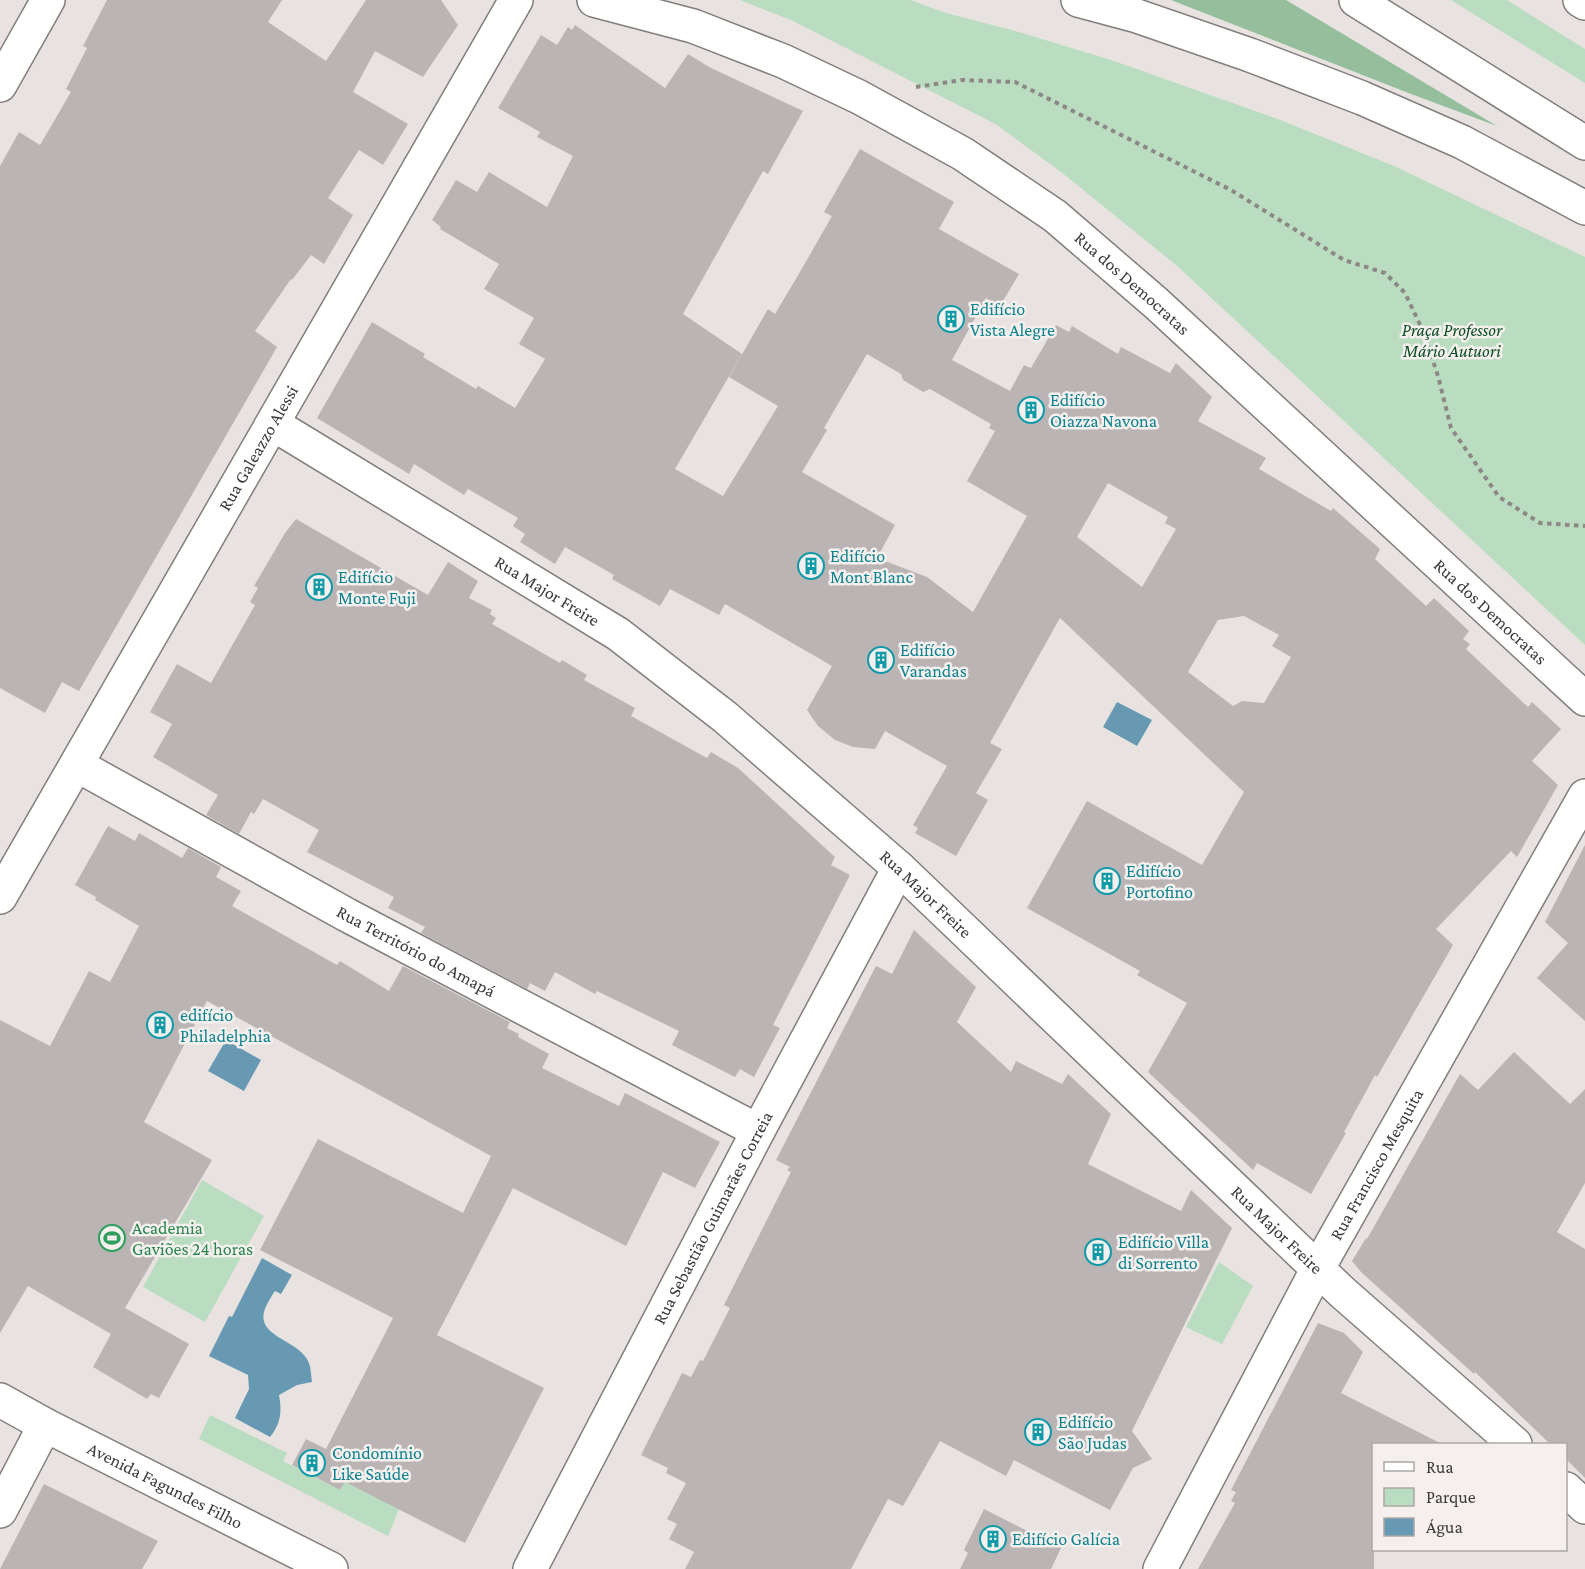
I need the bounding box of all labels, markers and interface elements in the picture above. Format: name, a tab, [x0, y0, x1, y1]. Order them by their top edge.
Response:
street label: Rua dos Democratas	[1071, 228, 1194, 339]
place label: Edifício Vista Alegre	[970, 299, 1055, 340]
building icon: Edifício Vista Alegre	[936, 304, 966, 334]
park label: Praça Professor Mário Autuori	[1402, 320, 1503, 361]
street label: Rua Galeazzo Alessi	[214, 382, 302, 514]
place label: Edifício Oiazza Navona	[1050, 390, 1157, 431]
building icon: Edifício Oiazza Navona	[1016, 395, 1046, 425]
place label: Edifício Mont Blanc	[830, 546, 913, 587]
street label: Rua Major Freire	[491, 551, 603, 630]
building icon: Edifício Mont Blanc	[796, 551, 826, 581]
street label: Rua dos Democratas	[1430, 555, 1551, 669]
place label: Edifício Monte Fuji	[338, 567, 416, 609]
building icon: Edifício Monte Fuji	[304, 572, 334, 602]
place label: Edifício Varandas	[900, 640, 967, 681]
building icon: Edifício Varandas	[866, 645, 896, 675]
street label: Rua Major Freire	[876, 846, 976, 942]
place label: Edifício Portofino	[1126, 861, 1193, 902]
building icon: Edifício Portofino	[1092, 866, 1122, 896]
street label: Rua Território do Amapá	[333, 901, 499, 1001]
place label: edifício Philadelphia	[180, 1005, 271, 1046]
building icon: edifício Philadelphia	[145, 1010, 175, 1040]
street label: Rua Francisco Mesquita	[1326, 1085, 1427, 1244]
street label: Rua Sebastião Guimarães Correia	[649, 1108, 777, 1328]
street label: Rua Major Freire	[1227, 1182, 1327, 1278]
place label: Academia Gaviões 24 horas	[132, 1218, 253, 1259]
sports icon: Academia Gaviões 24 horas	[97, 1223, 127, 1253]
place label: Edifício Villa di Sorrento	[1118, 1232, 1209, 1273]
building icon: Edifício Villa di Sorrento	[1083, 1237, 1113, 1267]
place label: Edifício São Judas	[1058, 1412, 1127, 1453]
building icon: Edifício São Judas	[1023, 1417, 1053, 1447]
street label: Avenida Fagundes Filho	[84, 1438, 246, 1533]
place label: Condomínio Like Saúde	[332, 1443, 422, 1484]
legend	[1372, 1443, 1567, 1551]
building icon: Condomínio Like Saúde	[297, 1448, 327, 1478]
text: Rua	[1426, 1457, 1454, 1477]
text: Parque	[1426, 1487, 1476, 1507]
text: Água	[1426, 1517, 1463, 1537]
building icon: Edifício Galícia	[978, 1524, 1008, 1554]
place label: Edifício Galícia	[1012, 1529, 1120, 1549]

